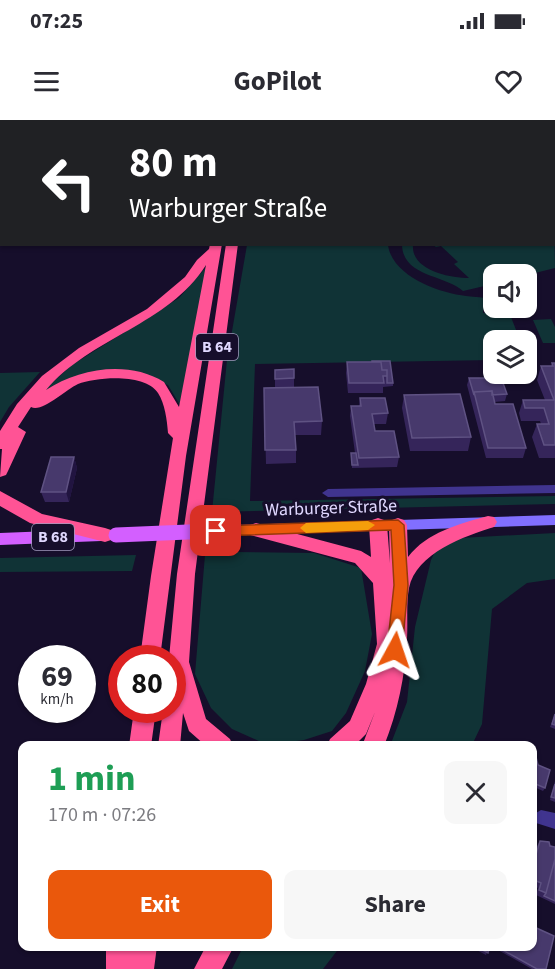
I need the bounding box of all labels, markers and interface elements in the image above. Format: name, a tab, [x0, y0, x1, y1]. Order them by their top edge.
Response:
text: 07:25	[30, 5, 83, 37]
text: GoPilot	[233, 62, 322, 101]
icon: menu	[30, 65, 63, 98]
icon: heart	[492, 65, 525, 98]
text: 80 m	[129, 133, 218, 193]
icon: left	[30, 144, 108, 222]
text: Warburger Straße	[129, 189, 327, 228]
map controls	[483, 264, 537, 384]
button: sound	[483, 264, 537, 318]
button: layers	[483, 330, 537, 384]
road number: B 64	[196, 334, 238, 360]
street label: Warburger Straße	[265, 493, 397, 523]
pin	[190, 505, 241, 556]
icon: arrive	[199, 514, 232, 547]
road number: B 68	[32, 524, 74, 550]
position arrow	[363, 618, 427, 682]
speed limit sign: 80	[108, 645, 186, 723]
text: 69	[41, 655, 73, 698]
text: km/h	[40, 689, 74, 710]
text: 1 min	[48, 753, 136, 804]
button: close	[444, 761, 507, 824]
text: 170 m · 07:26	[48, 801, 156, 829]
button: Exit	[48, 870, 272, 939]
button: Share	[284, 870, 507, 939]

